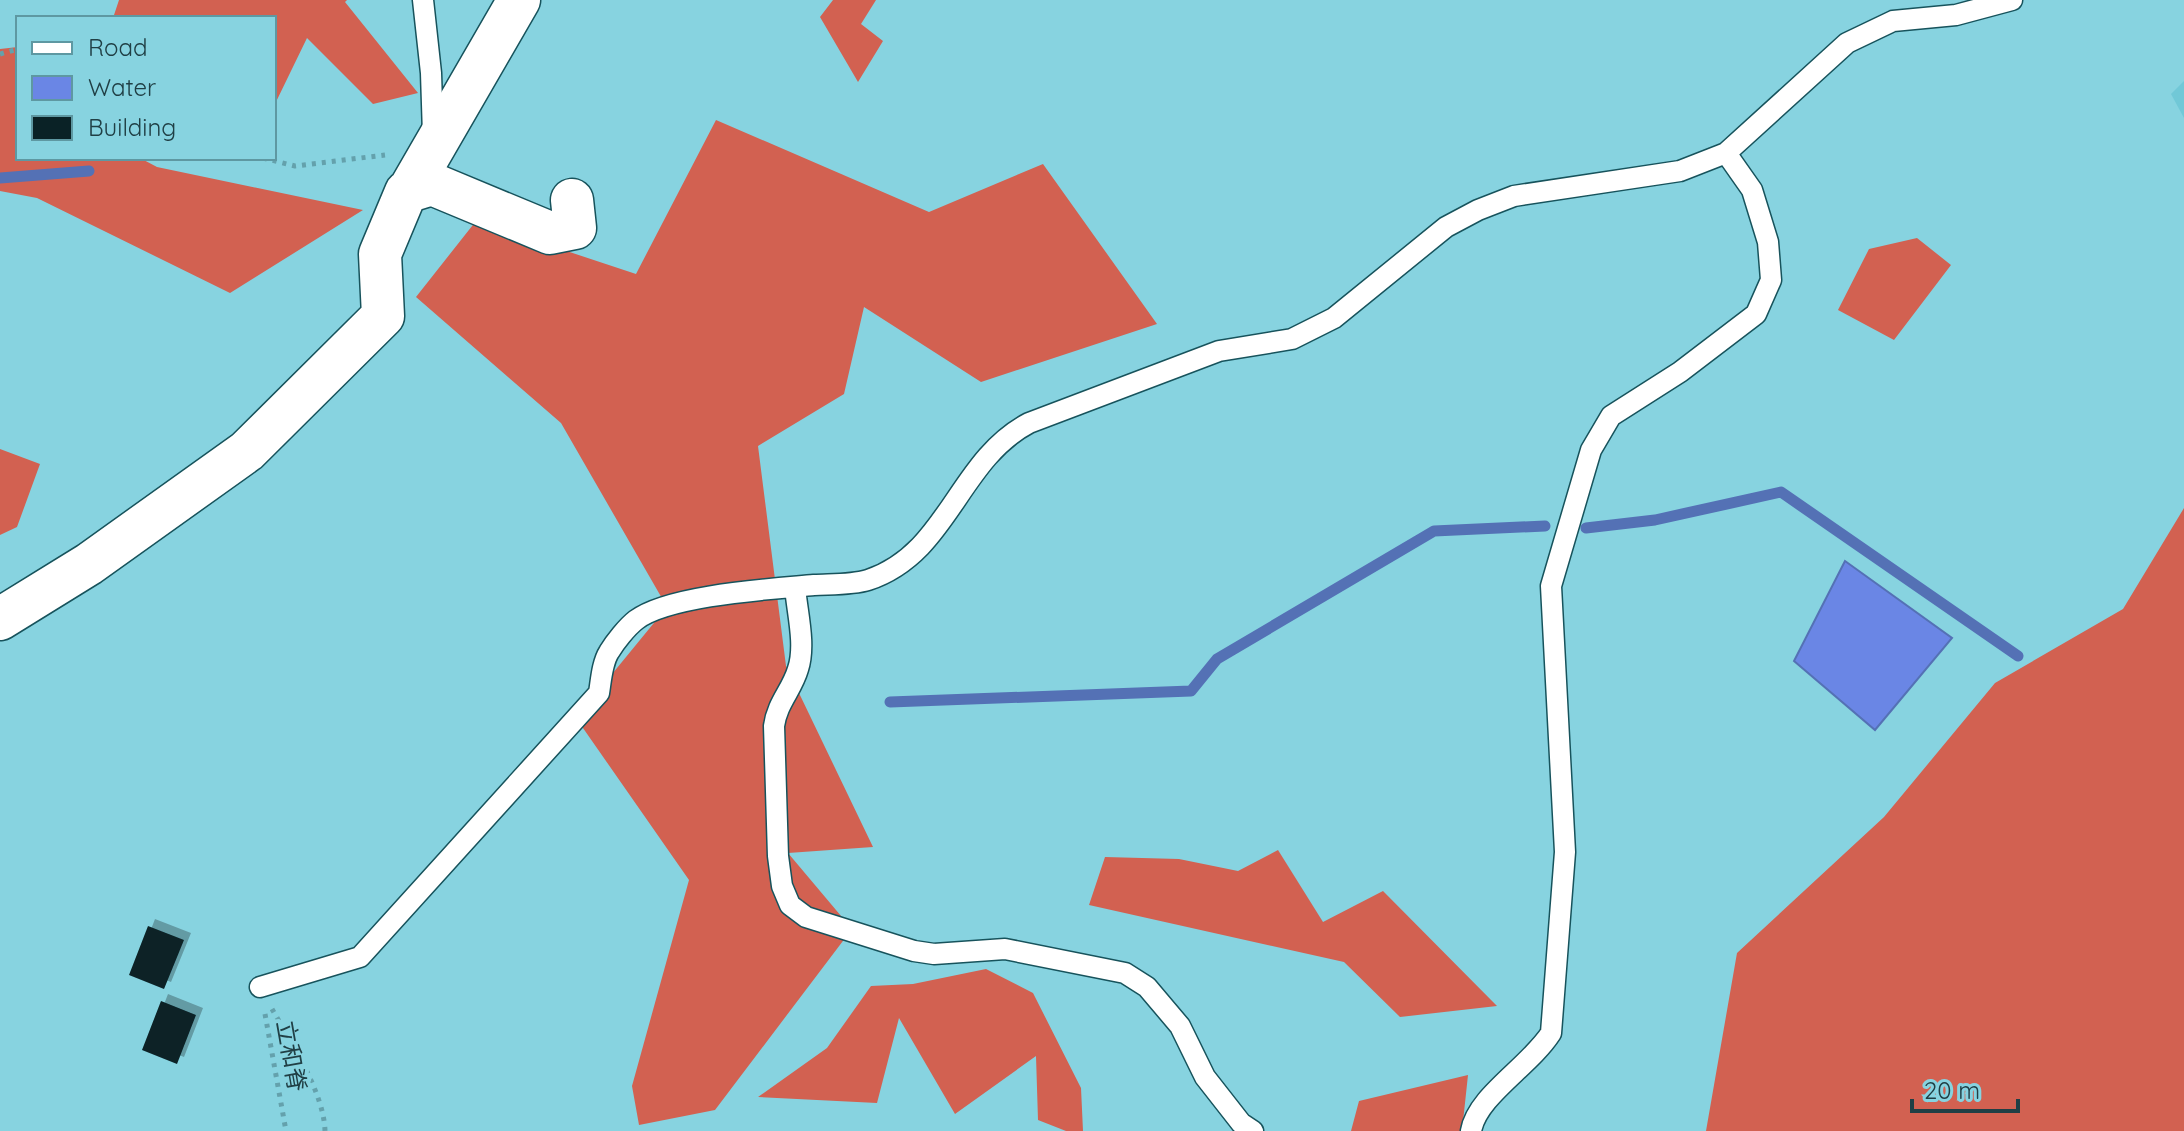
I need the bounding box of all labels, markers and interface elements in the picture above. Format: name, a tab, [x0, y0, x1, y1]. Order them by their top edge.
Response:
legend	[16, 16, 276, 160]
text: Road	[88, 32, 148, 62]
text: Water	[88, 72, 156, 102]
text: Building	[88, 112, 176, 142]
street label: 立和脊	[271, 1018, 313, 1094]
scale bar	[1912, 1063, 2018, 1113]
text: 20 m	[1924, 1075, 1980, 1105]

